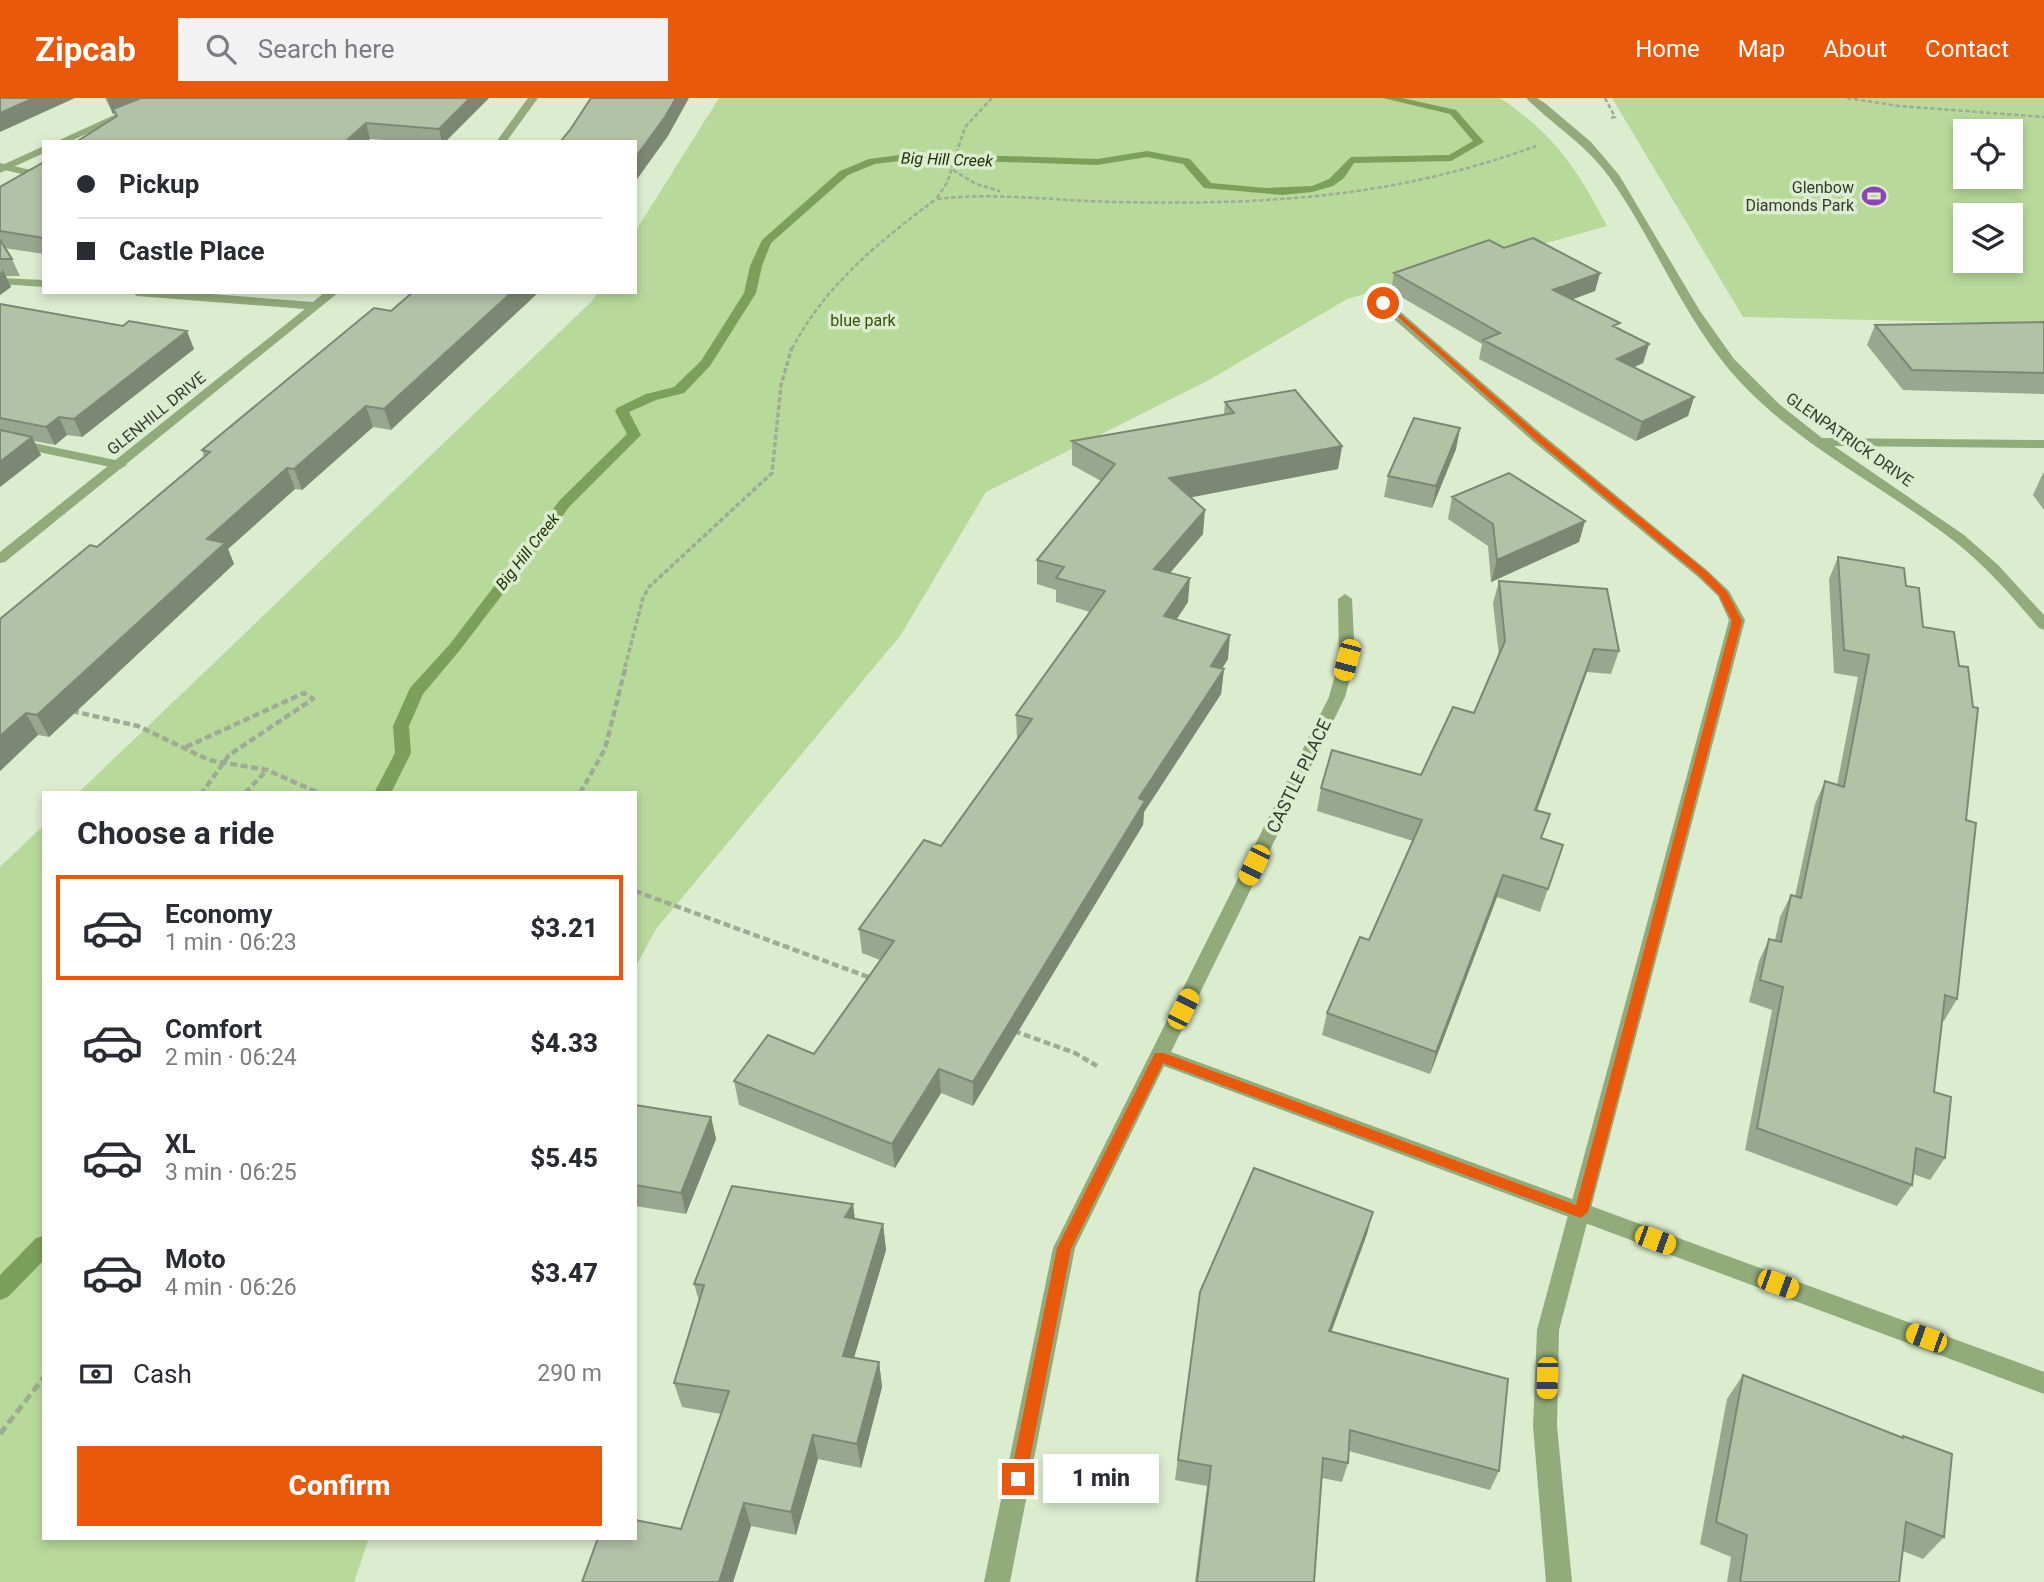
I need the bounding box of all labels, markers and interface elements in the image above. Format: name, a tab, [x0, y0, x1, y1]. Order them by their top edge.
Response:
search box	[178, 18, 668, 81]
text: Zipcab	[35, 30, 136, 69]
icon: search	[202, 30, 240, 68]
text: Search here	[258, 34, 395, 64]
text: Home	[1635, 35, 1700, 63]
text: Map	[1738, 35, 1785, 63]
text: About	[1823, 35, 1887, 63]
text: Contact	[1925, 35, 2009, 63]
map controls	[1953, 119, 2023, 273]
button: locate	[1953, 119, 2023, 189]
water label: Big Hill Creek	[901, 148, 994, 171]
text: Pickup	[119, 169, 199, 199]
place label: Glenbow Diamonds Park	[1745, 178, 1855, 215]
sports icon: Glenbow Diamonds Park	[1860, 182, 1888, 210]
button: layers	[1953, 203, 2023, 273]
text: Castle Place	[119, 236, 265, 266]
route start	[1367, 287, 1399, 319]
park label: blue park	[830, 311, 897, 330]
street label: GLENHILL DRIVE	[103, 368, 209, 459]
street label: GLENPATRICK DRIVE	[1783, 388, 1917, 490]
water label: Big Hill Creek	[492, 508, 564, 593]
car	[1332, 637, 1363, 683]
street label: CASTLE PLACE	[1262, 715, 1335, 836]
text: Choose a ride	[77, 814, 274, 852]
car	[1236, 842, 1273, 888]
icon: car	[81, 896, 144, 959]
text: Economy	[165, 899, 272, 929]
text: $3.21	[530, 913, 598, 943]
text: 1 min · 06:23	[165, 929, 297, 956]
car	[1165, 986, 1202, 1032]
icon: car	[81, 1011, 144, 1074]
text: Comfort	[165, 1014, 262, 1044]
text: $4.33	[530, 1028, 598, 1058]
text: 2 min · 06:24	[165, 1044, 297, 1071]
icon: car	[81, 1126, 144, 1189]
text: XL	[165, 1129, 196, 1159]
text: $5.45	[530, 1143, 598, 1173]
text: 3 min · 06:25	[165, 1159, 297, 1186]
car	[1632, 1223, 1679, 1257]
icon: car	[81, 1241, 144, 1304]
text: Moto	[165, 1244, 226, 1274]
text: $3.47	[530, 1258, 598, 1288]
car	[1755, 1267, 1802, 1301]
text: 4 min · 06:26	[165, 1274, 297, 1301]
car	[1903, 1321, 1950, 1355]
icon: cash	[77, 1355, 115, 1393]
car	[1536, 1357, 1559, 1399]
text: Cash	[133, 1359, 192, 1389]
text: 290 m	[537, 1360, 602, 1387]
button: Confirm	[77, 1446, 602, 1526]
callout: 1 min	[1042, 1454, 1158, 1504]
route end	[1002, 1463, 1034, 1495]
text: 1 min	[1072, 1465, 1130, 1492]

